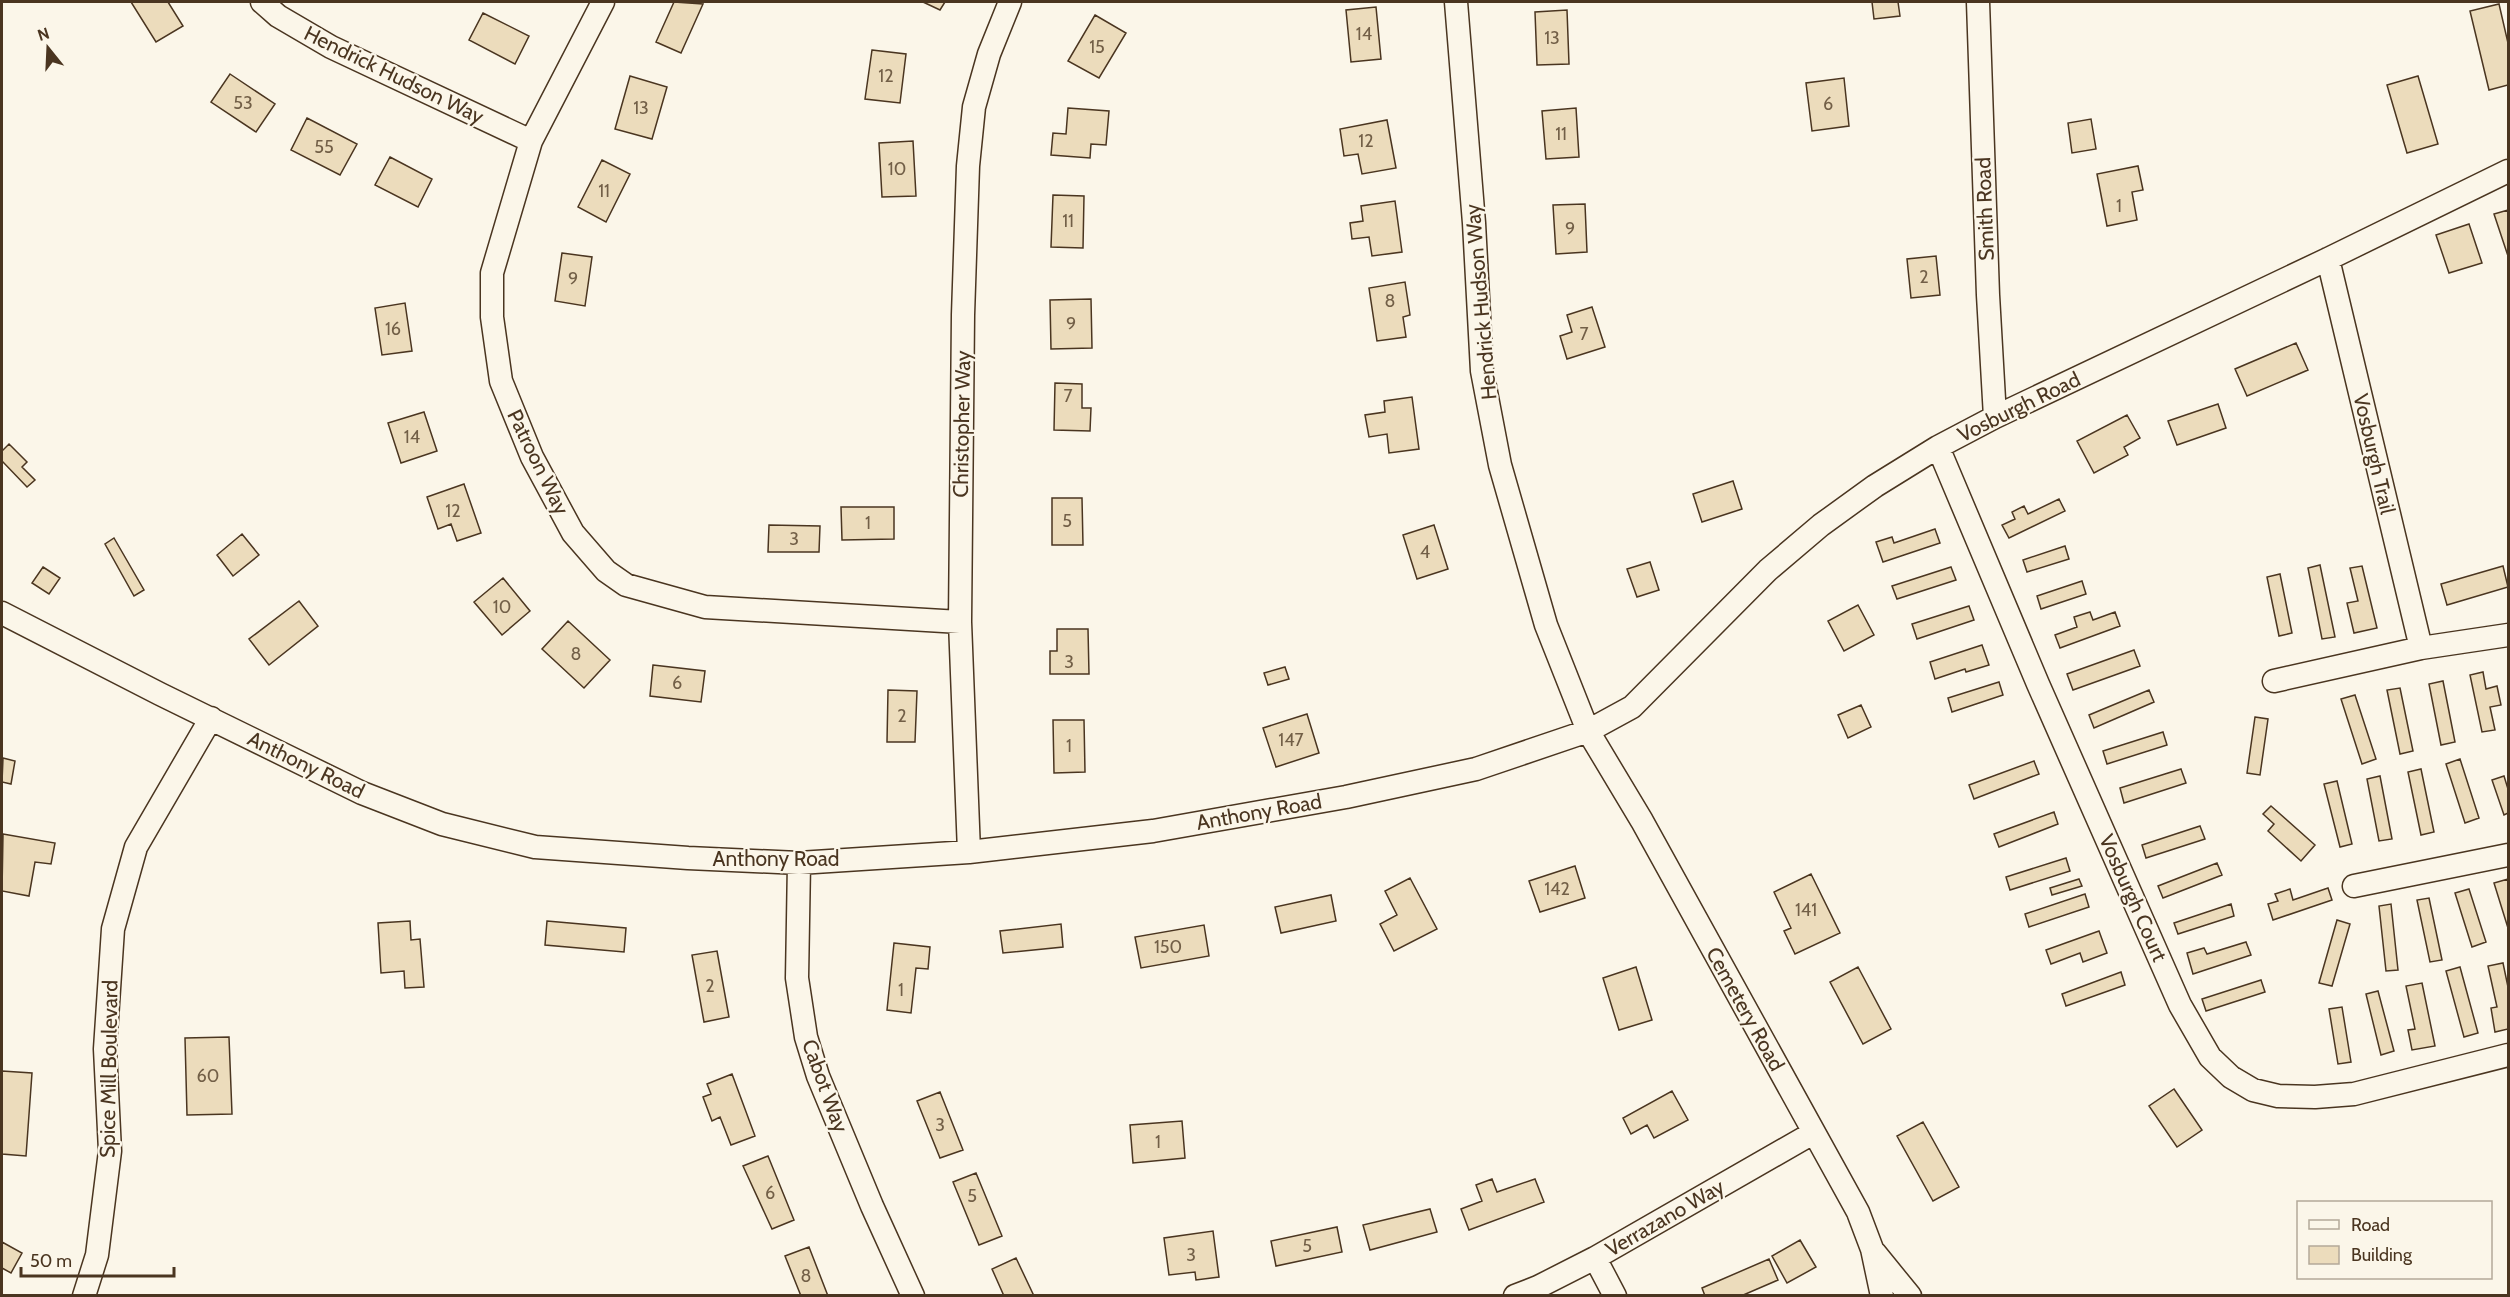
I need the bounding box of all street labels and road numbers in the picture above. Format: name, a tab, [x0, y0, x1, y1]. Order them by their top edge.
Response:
street label: Hendrick Hudson Way	[300, 20, 488, 129]
street label: Smith Road	[1970, 157, 1999, 261]
street label: Hendrick Hudson Way	[1459, 203, 1502, 401]
street label: Christopher Way	[948, 350, 975, 498]
street label: Vosburgh Road	[1953, 366, 2084, 447]
street label: Vosburgh Trail	[2348, 391, 2400, 517]
street label: Patroon Way	[502, 405, 575, 519]
street label: Anthony Road	[244, 726, 369, 804]
street label: Anthony Road	[1194, 788, 1324, 835]
street label: Vosburgh Court	[2094, 830, 2173, 965]
street label: Anthony Road	[713, 846, 839, 871]
street label: Cemetery Road	[1701, 942, 1790, 1075]
street label: Spice Mill Boulevard	[94, 980, 123, 1158]
street label: Cabot Way	[797, 1036, 854, 1136]
street label: Verrazano Way	[1601, 1173, 1729, 1262]

